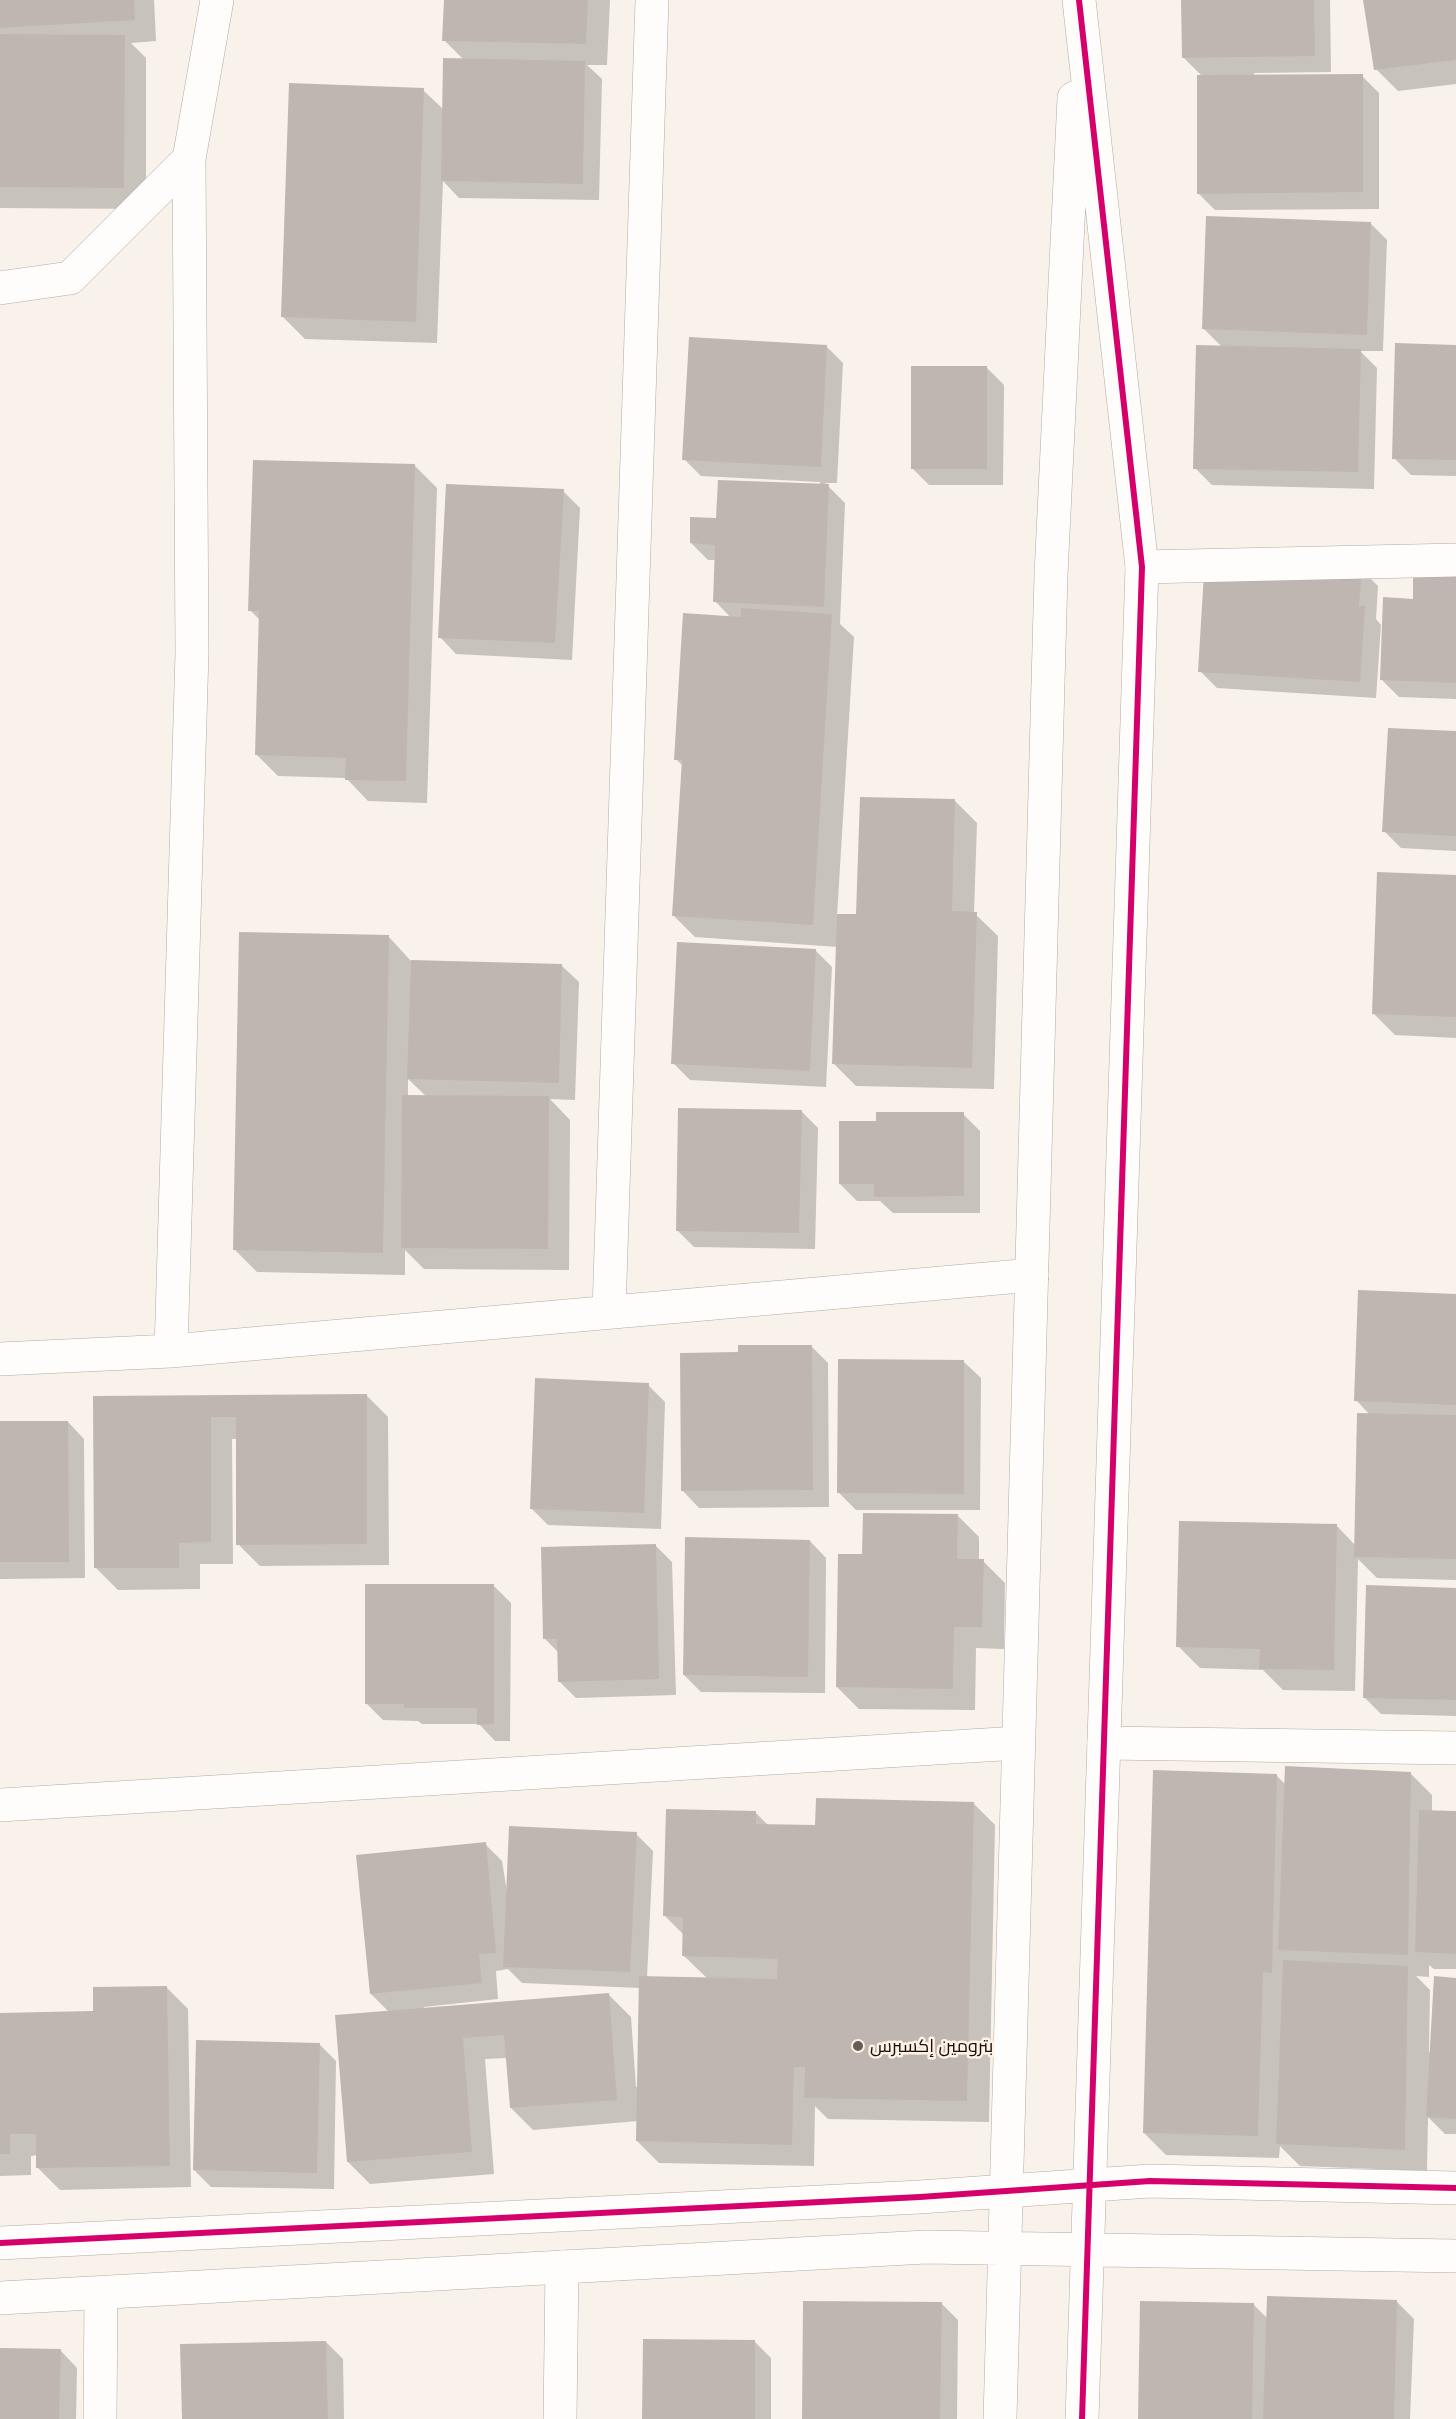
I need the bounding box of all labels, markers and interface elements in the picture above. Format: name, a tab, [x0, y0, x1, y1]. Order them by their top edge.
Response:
place label: بترومين إكسبرس	[870, 2035, 993, 2057]
marker: بترومين إكسبرس	[851, 2039, 865, 2053]

